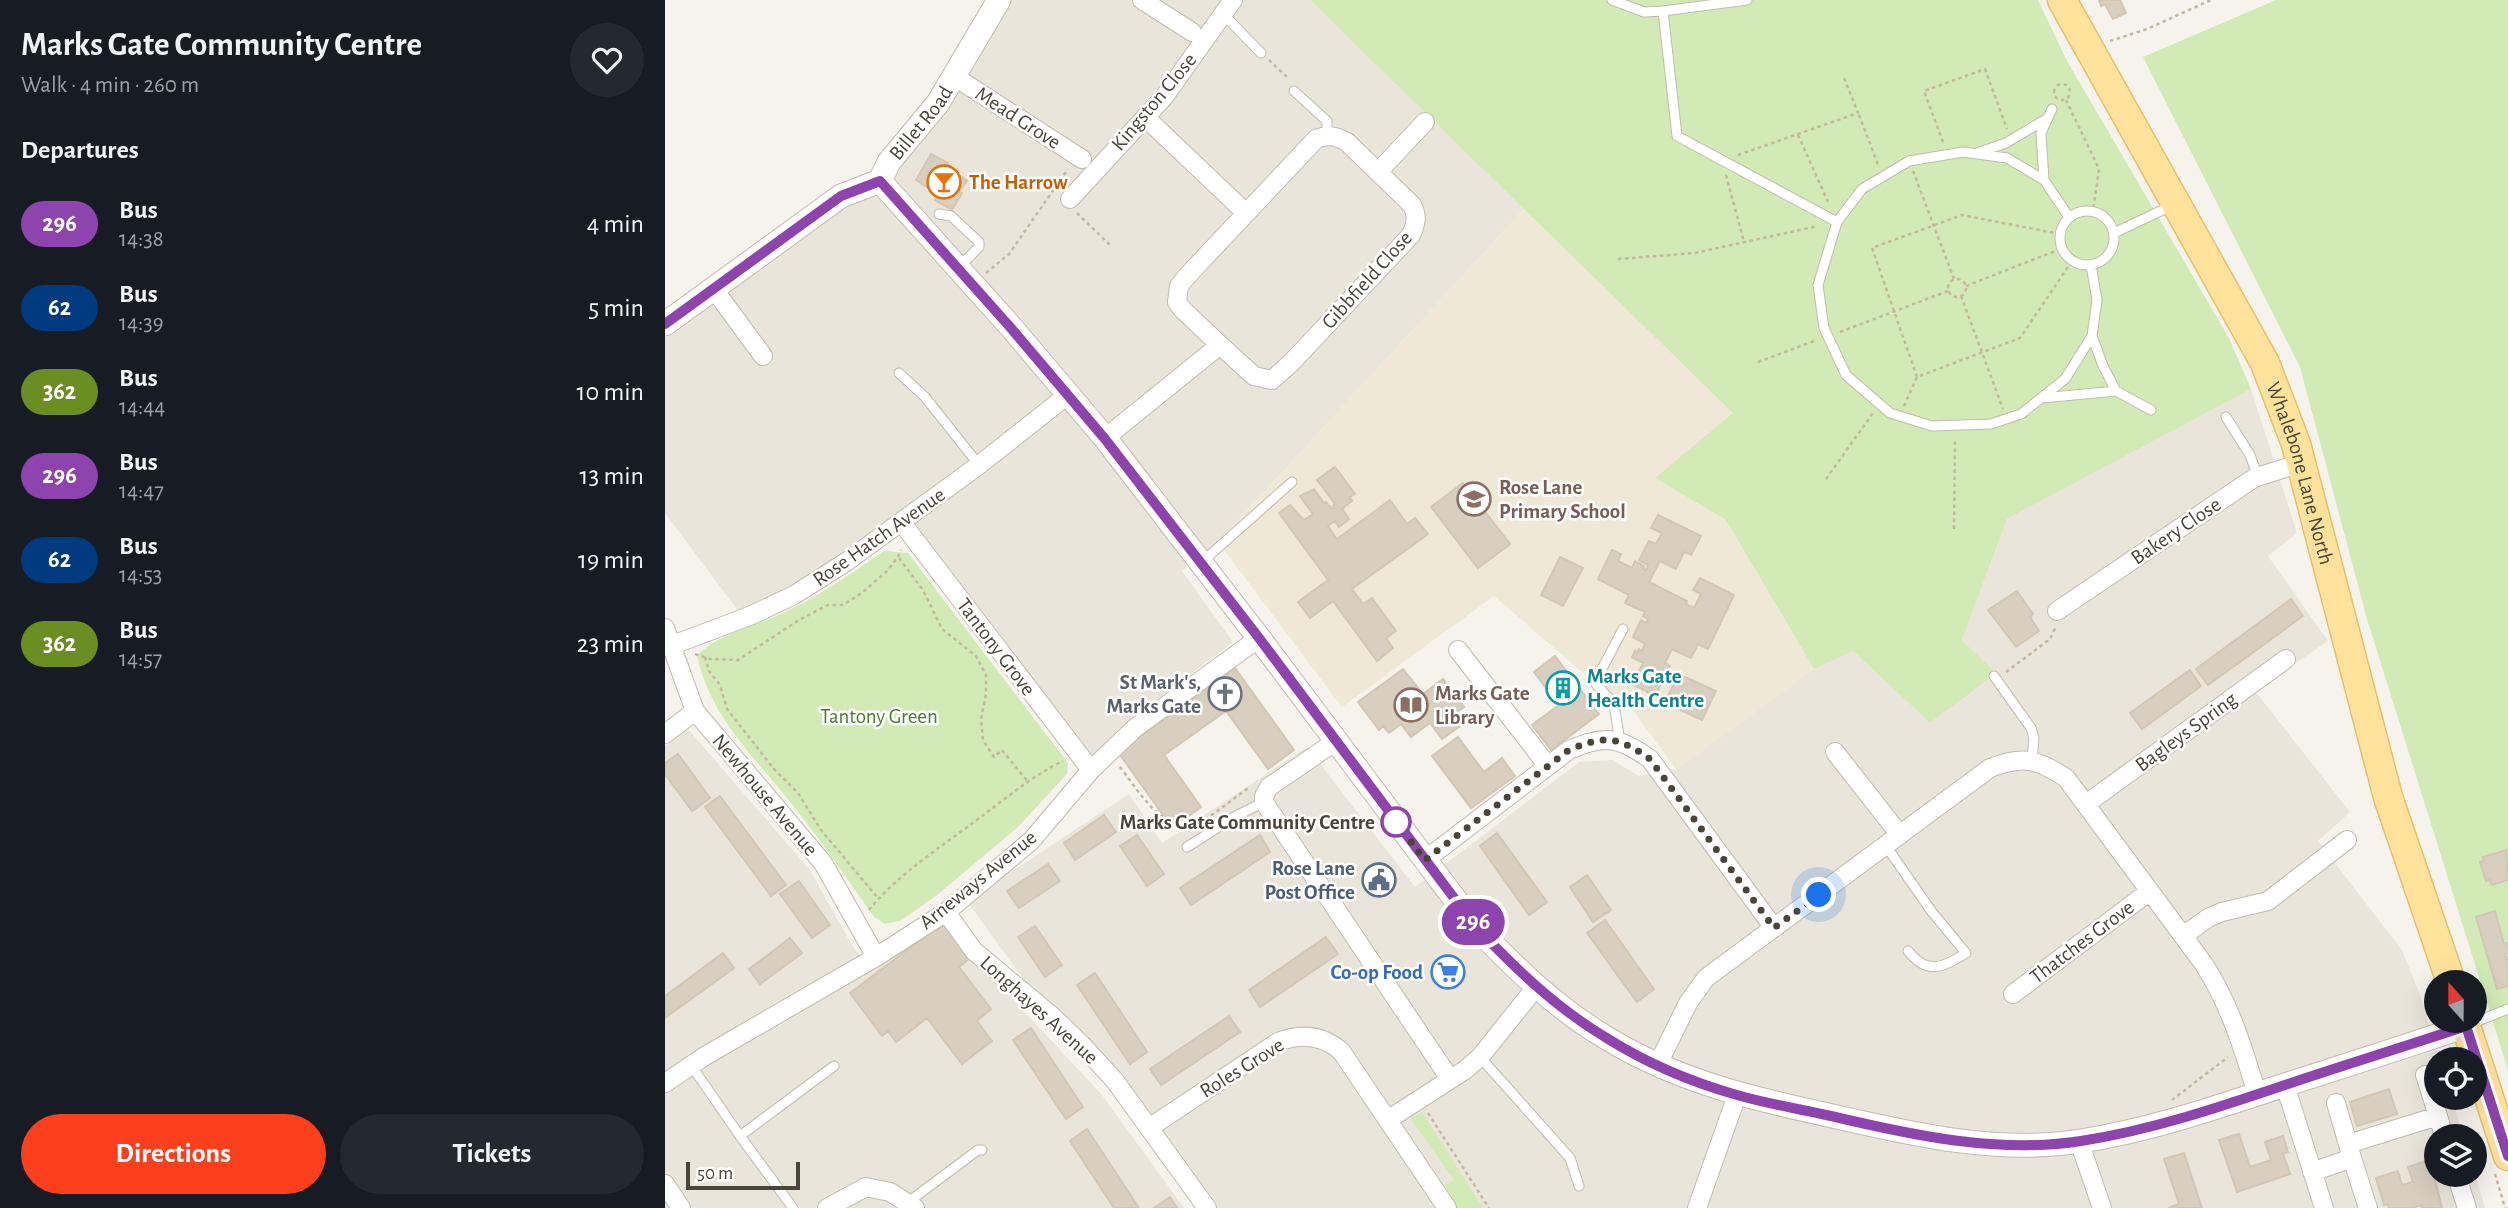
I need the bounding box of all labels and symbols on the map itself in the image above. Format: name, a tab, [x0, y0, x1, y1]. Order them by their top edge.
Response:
street label: Kingston Close	[1107, 49, 1201, 155]
street label: Billet Road	[885, 82, 956, 164]
street label: Mead Grove	[972, 83, 1064, 153]
bar icon: The Harrow	[925, 163, 963, 201]
place label: The Harrow	[969, 172, 1068, 193]
street label: Gibbfield Close	[1318, 227, 1416, 333]
street label: Whalebone Lane North	[2263, 379, 2337, 567]
place label: Rose Lane Primary School	[1499, 477, 1626, 522]
school or university icon: Rose Lane Primary School	[1455, 480, 1493, 518]
street label: Rose Hatch Avenue	[809, 484, 949, 590]
street label: Bakery Close	[2127, 493, 2225, 569]
street label: Tantony Grove	[953, 594, 1039, 700]
place label: Marks Gate Health Centre	[1587, 666, 1704, 711]
building icon: Marks Gate Health Centre	[1544, 669, 1582, 707]
place label: St Mark's, Marks Gate	[1106, 672, 1201, 717]
church icon: St Mark's, Marks Gate	[1206, 675, 1244, 713]
place label: Marks Gate Library	[1435, 683, 1530, 728]
library icon: Marks Gate Library	[1392, 686, 1430, 724]
street label: Bagleys Spring	[2131, 688, 2241, 776]
park label: Tantony Green	[820, 706, 938, 727]
street label: Newhouse Avenue	[708, 730, 822, 860]
marker: Marks Gate Community Centre	[1381, 807, 1411, 837]
place label: Marks Gate Community Centre	[1120, 812, 1375, 833]
street label: Arneways Avenue	[915, 827, 1041, 933]
place label: Rose Lane Post Office	[1264, 858, 1355, 903]
public building icon: Rose Lane Post Office	[1360, 861, 1398, 899]
your location	[1801, 877, 1836, 912]
street label: Thatches Grove	[2026, 896, 2138, 988]
line badge: 296	[1433, 899, 1513, 945]
street label: Longhayes Avenue	[976, 952, 1102, 1068]
supermarket icon: Co-op Food	[1429, 953, 1467, 991]
place label: Co-op Food	[1330, 962, 1423, 983]
north arrow	[2424, 970, 2487, 1032]
street label: Roles Grove	[1196, 1034, 1288, 1102]
scale bar	[686, 1159, 800, 1191]

